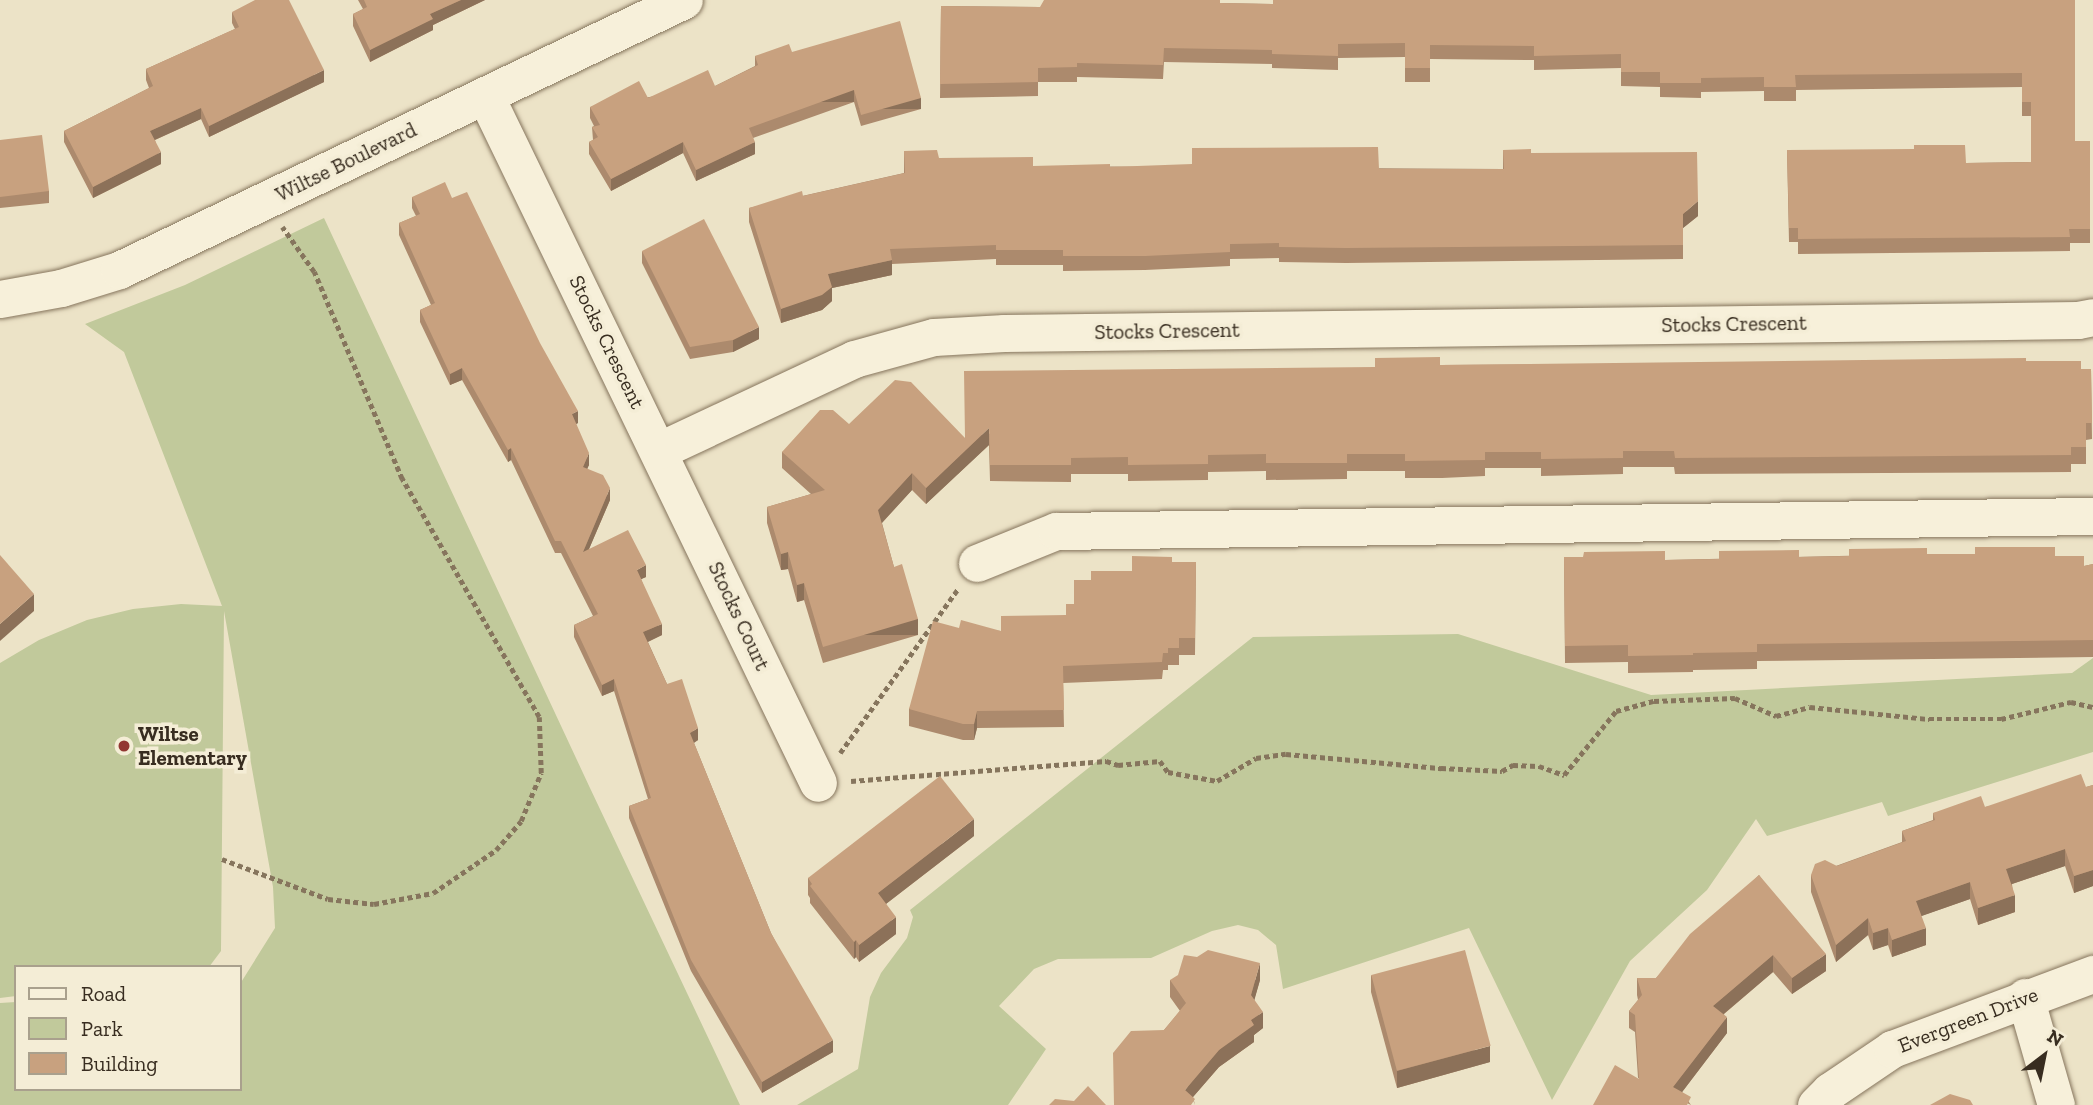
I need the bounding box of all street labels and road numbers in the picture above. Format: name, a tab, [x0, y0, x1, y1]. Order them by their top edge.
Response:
street label: Wiltse Boulevard	[271, 117, 421, 207]
street label: Stocks Crescent	[564, 271, 650, 413]
street label: Stocks Crescent	[1661, 310, 1807, 338]
street label: Stocks Crescent	[1094, 317, 1240, 345]
street label: Stocks Court	[703, 558, 775, 674]
street label: Evergreen Drive	[1895, 982, 2041, 1058]

